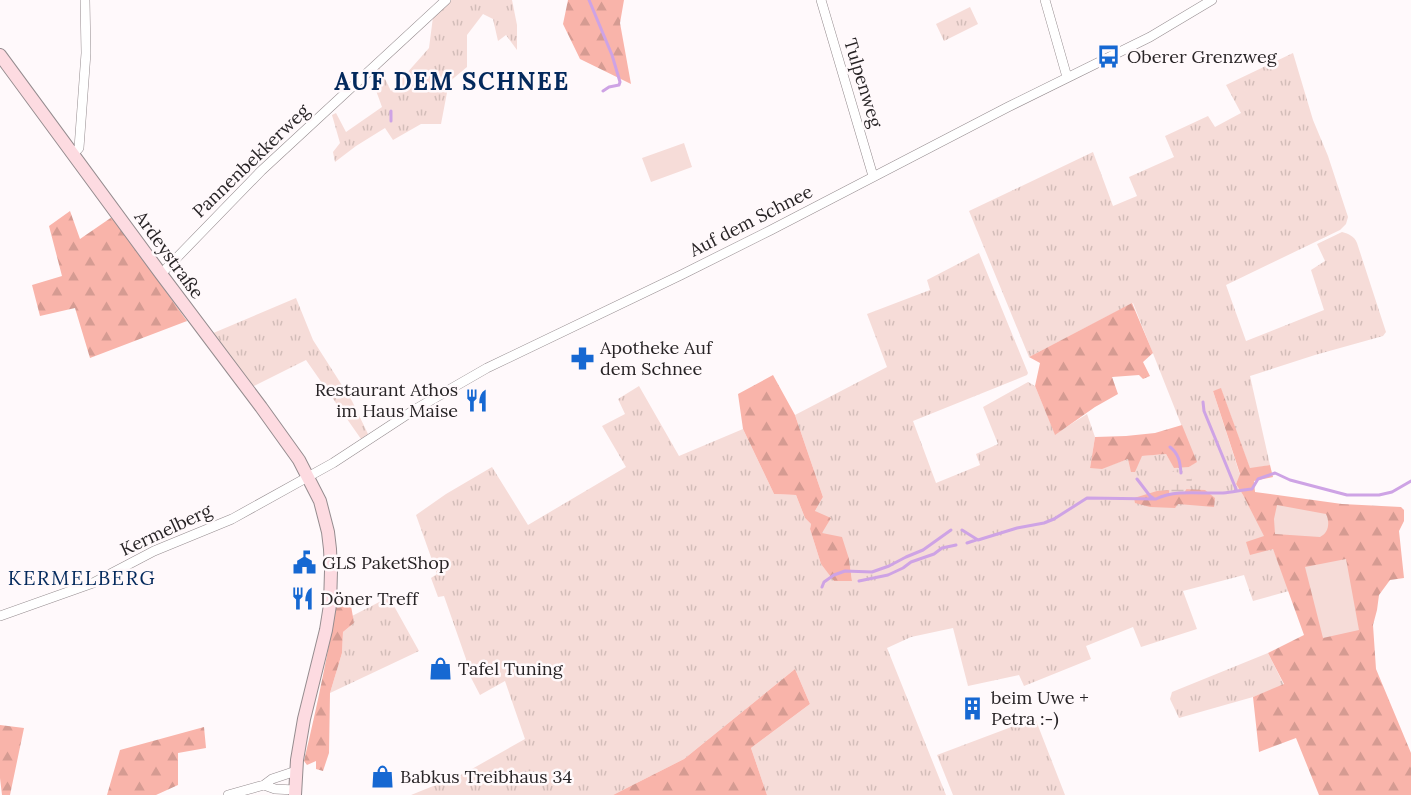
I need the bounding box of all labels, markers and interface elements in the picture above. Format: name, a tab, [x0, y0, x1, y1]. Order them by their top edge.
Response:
street label: Tulpenweg	[839, 36, 888, 131]
bus stop icon: Oberer Grenzweg	[1096, 44, 1122, 70]
place label: Oberer Grenzweg	[1127, 45, 1278, 68]
district label: AUF DEM SCHNEE	[334, 66, 570, 97]
street label: Pannenbekkerweg	[187, 98, 315, 222]
street label: Auf dem Schnee	[684, 180, 816, 262]
street label: Ardeystraße	[129, 205, 209, 303]
place label: Apotheke Auf dem Schnee	[599, 336, 714, 380]
pharmacy icon: Apotheke Auf dem Schnee	[569, 345, 595, 371]
place label: Restaurant Athos im Haus Maise	[315, 378, 458, 422]
restaurant icon: Restaurant Athos im Haus Maise	[463, 387, 489, 413]
street label: Kermelberg	[116, 498, 216, 561]
public building icon: GLS PaketShop	[291, 550, 317, 576]
place label: GLS PaketShop	[322, 551, 450, 574]
district label: KERMELBERG	[8, 565, 156, 590]
restaurant icon: Döner Treff	[289, 586, 315, 612]
place label: Döner Treff	[320, 587, 420, 610]
shop icon: Tafel Tuning	[427, 656, 453, 682]
place label: Tafel Tuning	[458, 657, 564, 680]
place label: beim Uwe + Petra :-)	[991, 686, 1089, 730]
building icon: beim Uwe + Petra :-)	[960, 695, 986, 721]
shop icon: Babkus Treibhaus 34	[369, 764, 395, 790]
place label: Babkus Treibhaus 34	[400, 765, 572, 788]

